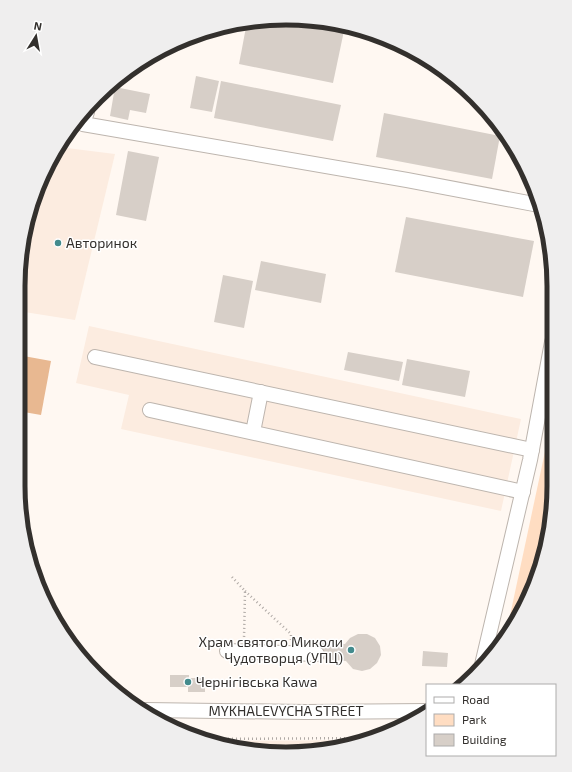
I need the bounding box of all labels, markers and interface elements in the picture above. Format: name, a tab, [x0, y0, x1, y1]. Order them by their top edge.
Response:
north arrow	[16, 16, 56, 56]
text: N	[33, 19, 43, 33]
place label: Авторинок	[66, 234, 138, 251]
marker: Авторинок	[53, 238, 63, 248]
place label: Храм святого Миколи Чудотворця (УПЦ)	[199, 633, 343, 666]
marker: Храм святого Миколи Чудотворця (УПЦ)	[346, 645, 356, 655]
place label: Чернігівська Kawa	[196, 673, 317, 690]
marker: Чернігівська Kawa	[183, 677, 193, 687]
legend	[426, 684, 556, 756]
text: Road	[462, 692, 490, 706]
street label: MYKHALEVYCHA STREET	[208, 702, 364, 719]
text: Park	[462, 712, 487, 726]
text: Building	[462, 732, 507, 746]

